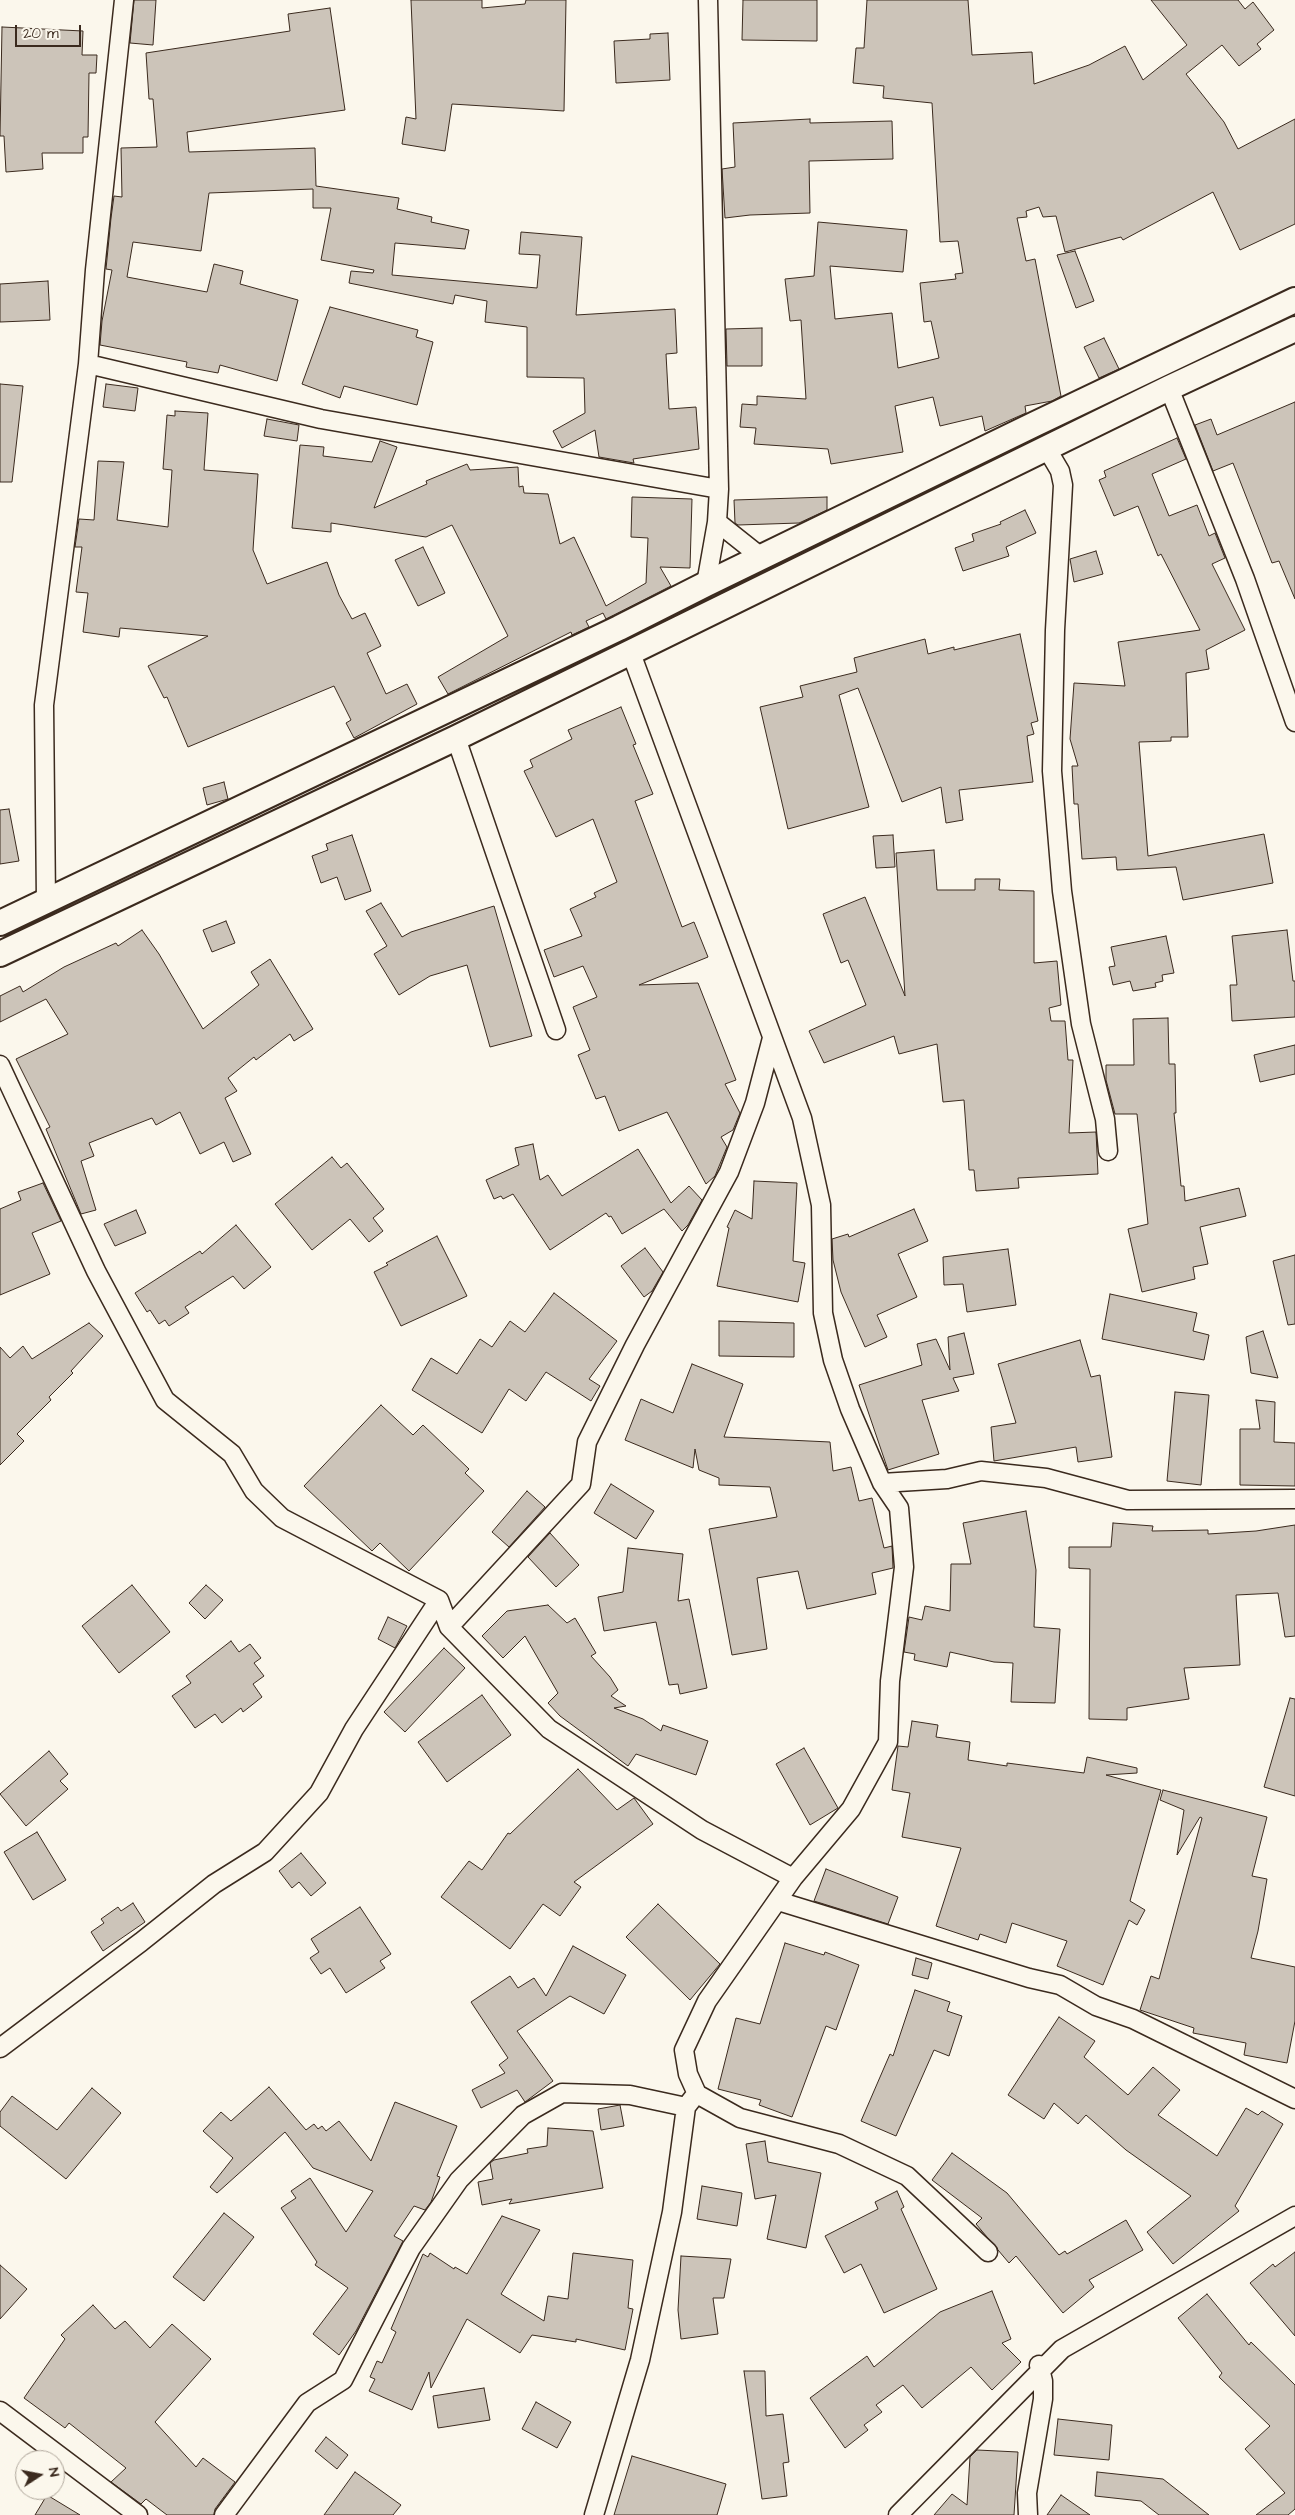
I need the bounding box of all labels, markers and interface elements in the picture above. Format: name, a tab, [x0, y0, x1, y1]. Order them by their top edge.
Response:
scale bar	[18, 15, 84, 47]
text: 20 m	[23, 23, 59, 44]
north arrow	[15, 2450, 65, 2500]
text: N	[43, 2466, 64, 2479]

